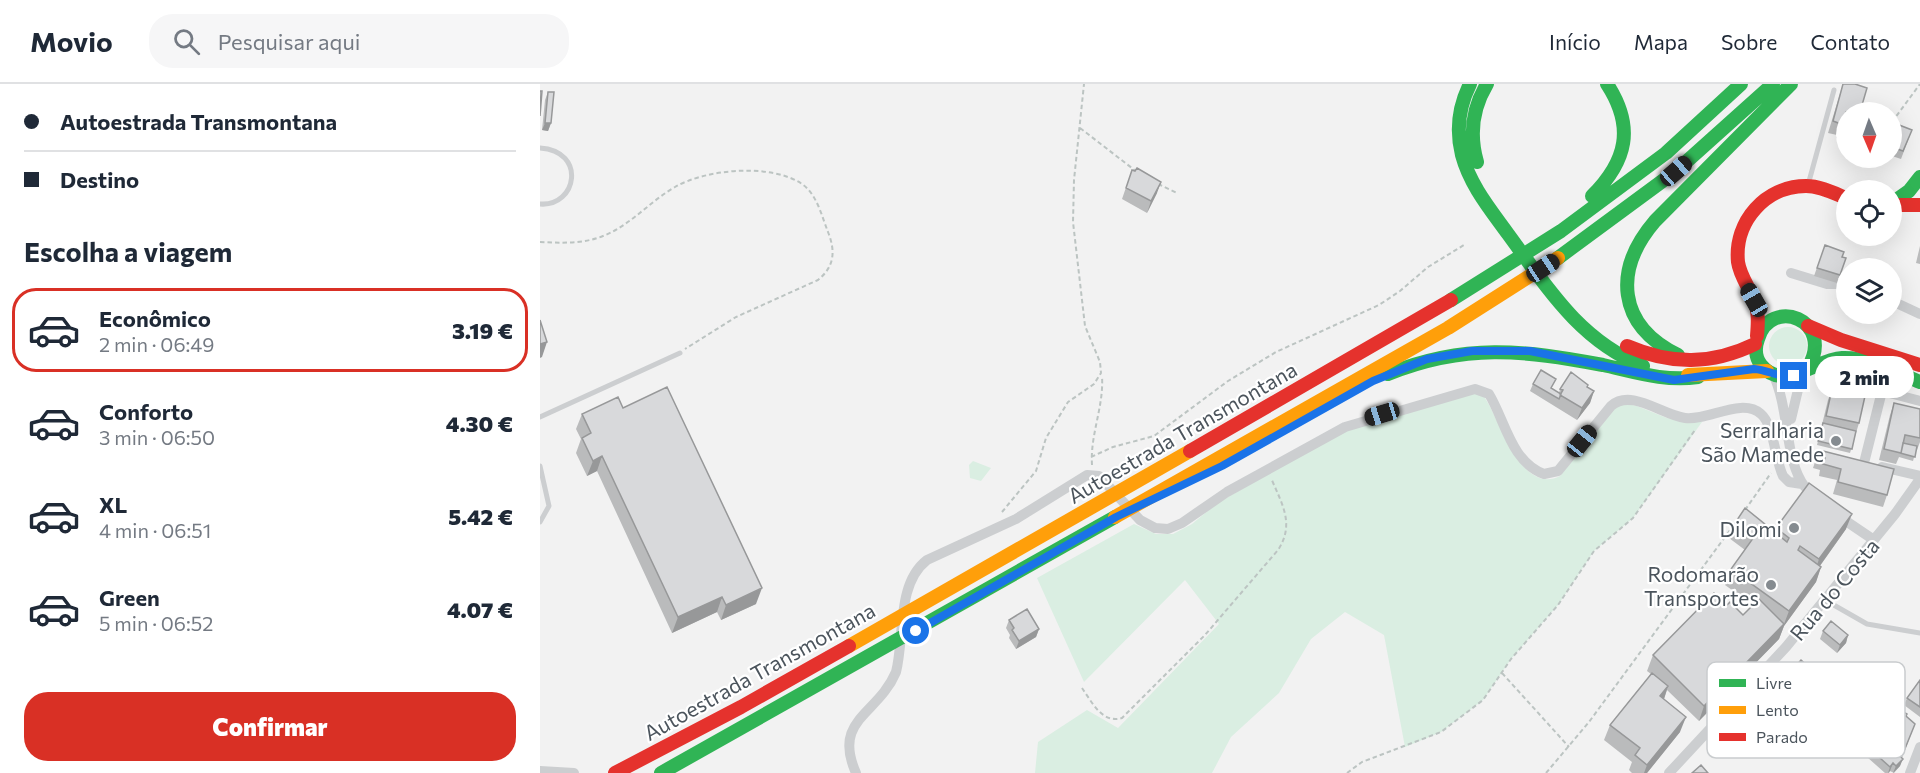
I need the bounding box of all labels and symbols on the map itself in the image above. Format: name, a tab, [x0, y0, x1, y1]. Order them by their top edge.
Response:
north arrow	[1836, 102, 1902, 168]
car	[1657, 152, 1695, 190]
car	[1523, 251, 1563, 285]
car	[1737, 280, 1771, 320]
callout: 2 min	[1815, 355, 1914, 397]
street label: Autoestrada Transmontana	[1063, 356, 1301, 508]
route end	[1780, 362, 1807, 389]
car	[1362, 400, 1402, 428]
place label: Serralharia São Mamede	[1701, 417, 1824, 466]
car	[1564, 421, 1600, 461]
marker: Serralharia São Mamede	[1829, 434, 1843, 448]
place label: Dilomi	[1720, 516, 1782, 541]
marker: Dilomi	[1787, 521, 1801, 535]
street label: Rua do Costa	[1784, 533, 1884, 645]
place label: Rodomarão Transportes	[1644, 561, 1759, 610]
marker: Rodomarão Transportes	[1764, 578, 1778, 592]
street label: Autoestrada Transmontana	[639, 597, 879, 745]
route start	[902, 617, 929, 644]
legend	[1707, 662, 1905, 758]
text: Livre	[1756, 673, 1792, 692]
text: Lento	[1756, 700, 1799, 719]
text: Parado	[1756, 727, 1808, 746]

